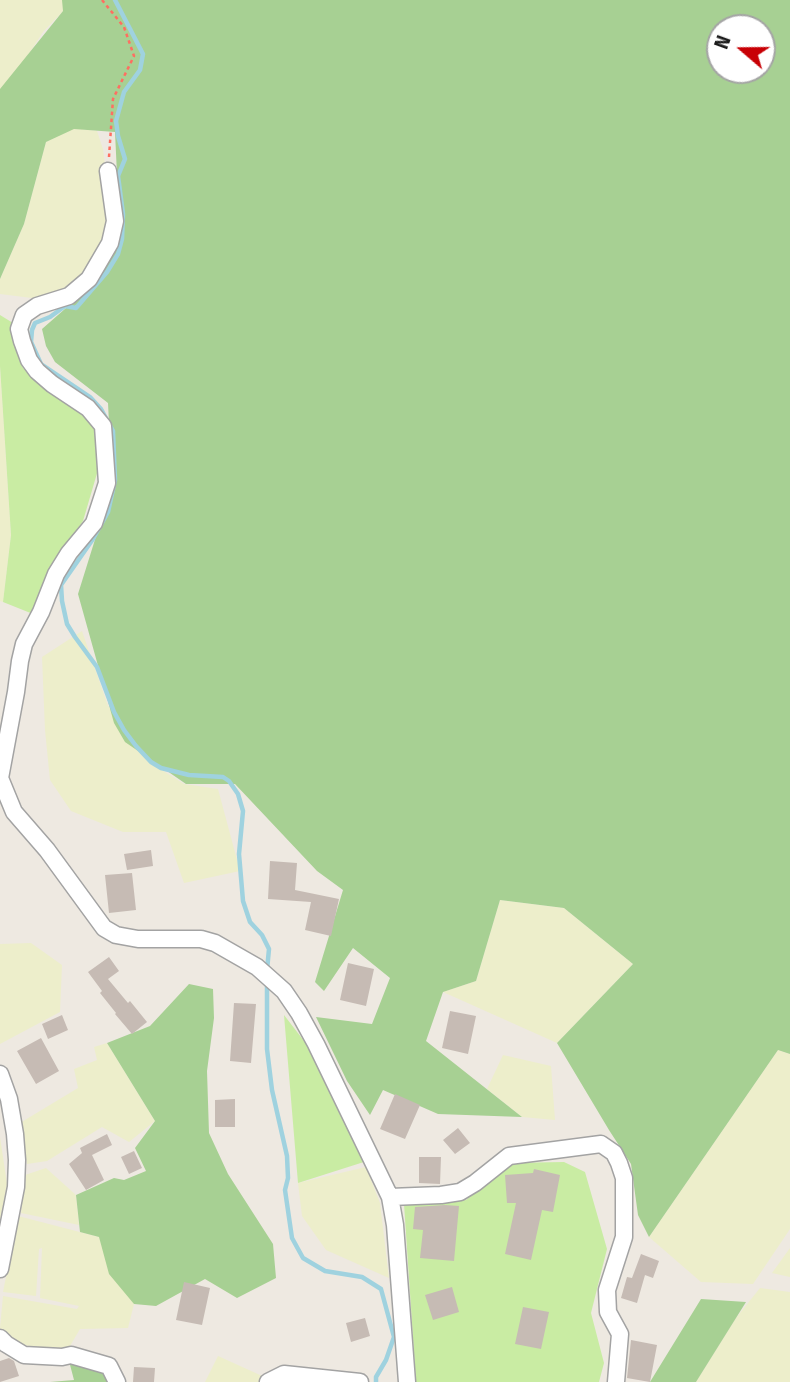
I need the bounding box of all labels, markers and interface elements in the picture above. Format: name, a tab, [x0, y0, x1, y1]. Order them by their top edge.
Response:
north arrow	[706, 14, 776, 84]
text: N	[710, 32, 736, 52]

